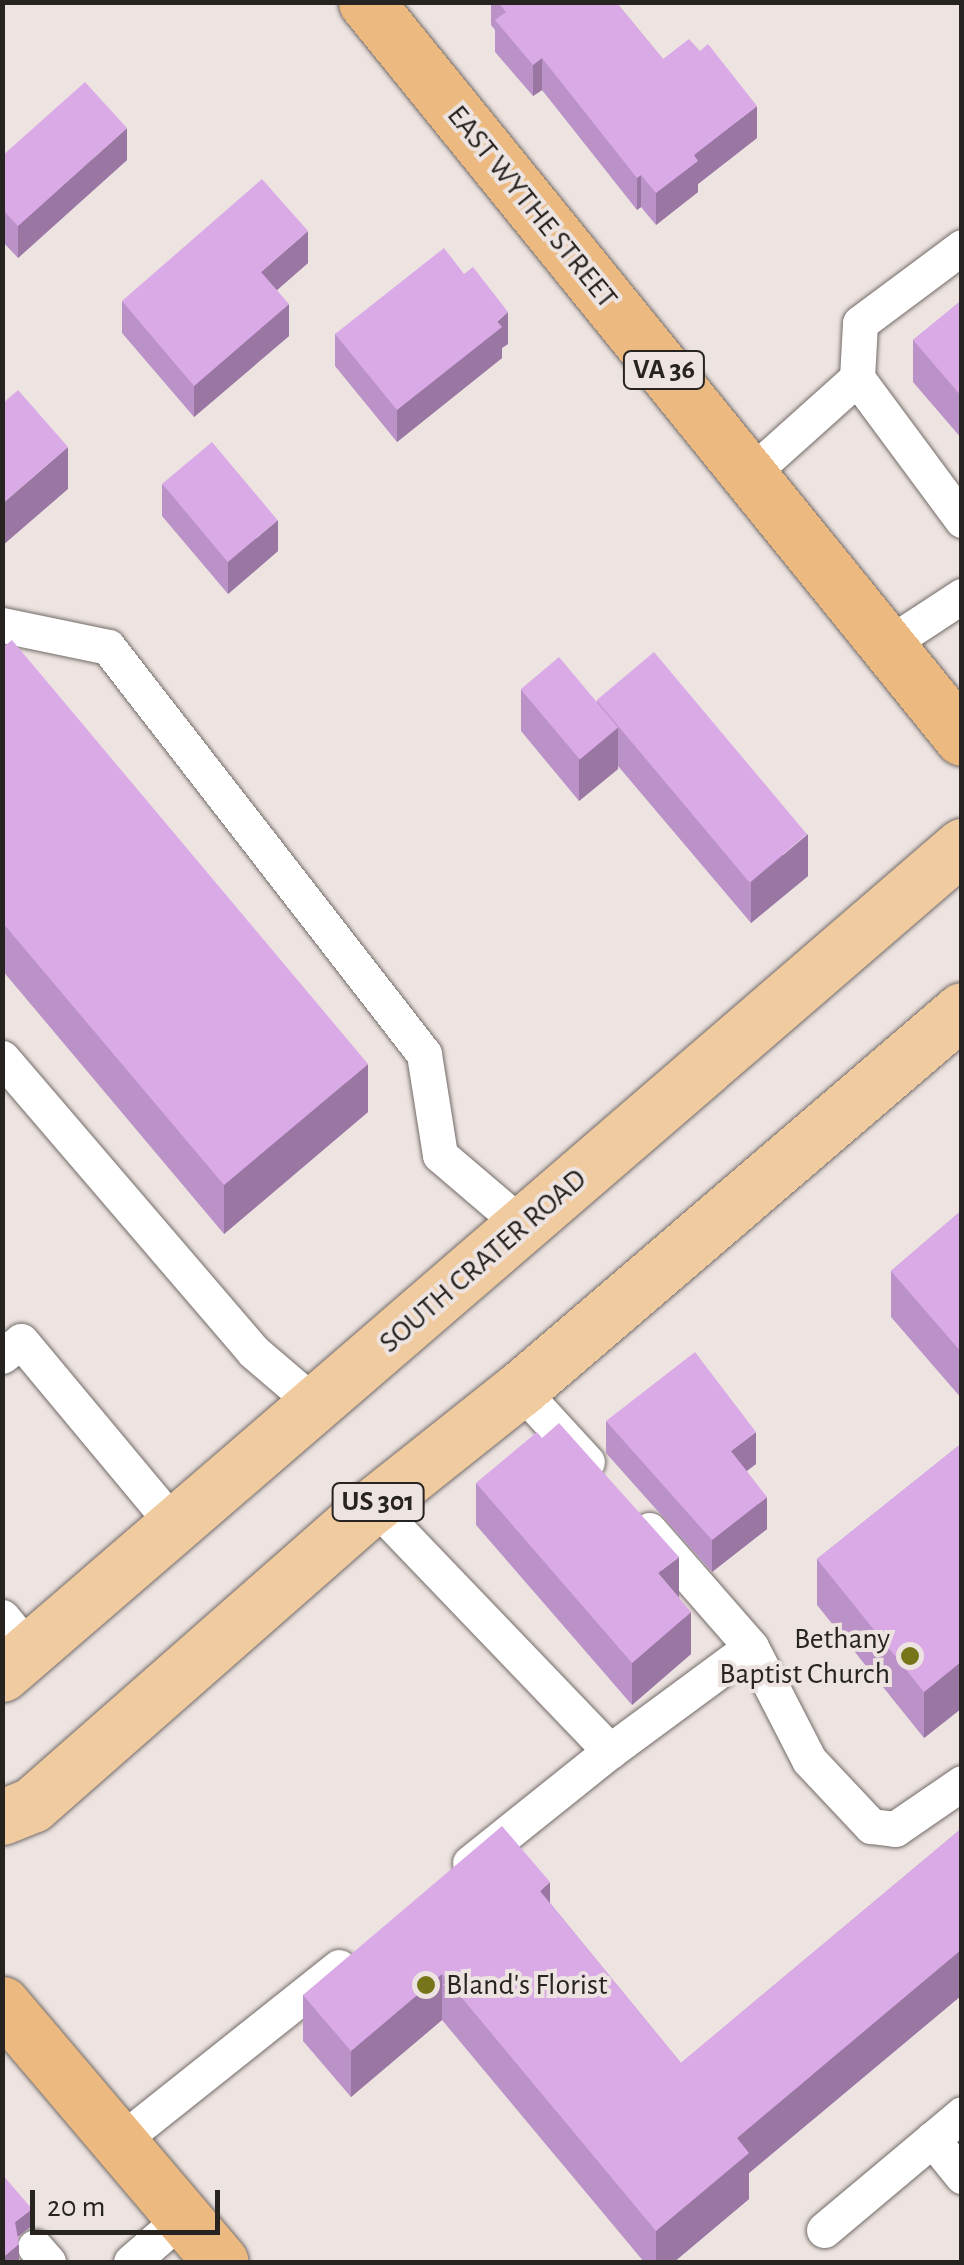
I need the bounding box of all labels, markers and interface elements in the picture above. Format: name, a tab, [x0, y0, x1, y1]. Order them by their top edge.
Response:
street label: EAST WYTHE STREET	[439, 98, 625, 316]
road number: VA 36	[622, 347, 706, 393]
street label: SOUTH CRATER ROAD	[372, 1161, 594, 1361]
road number: US 301	[330, 1479, 426, 1525]
place label: Bethany Baptist Church	[719, 1621, 890, 1692]
marker: Bethany Baptist Church	[899, 1645, 921, 1667]
place label: Bland's Florist	[446, 1967, 608, 2003]
marker: Bland's Florist	[415, 1974, 437, 1996]
scale bar	[35, 2170, 225, 2232]
text: 20 m	[47, 2192, 105, 2222]

